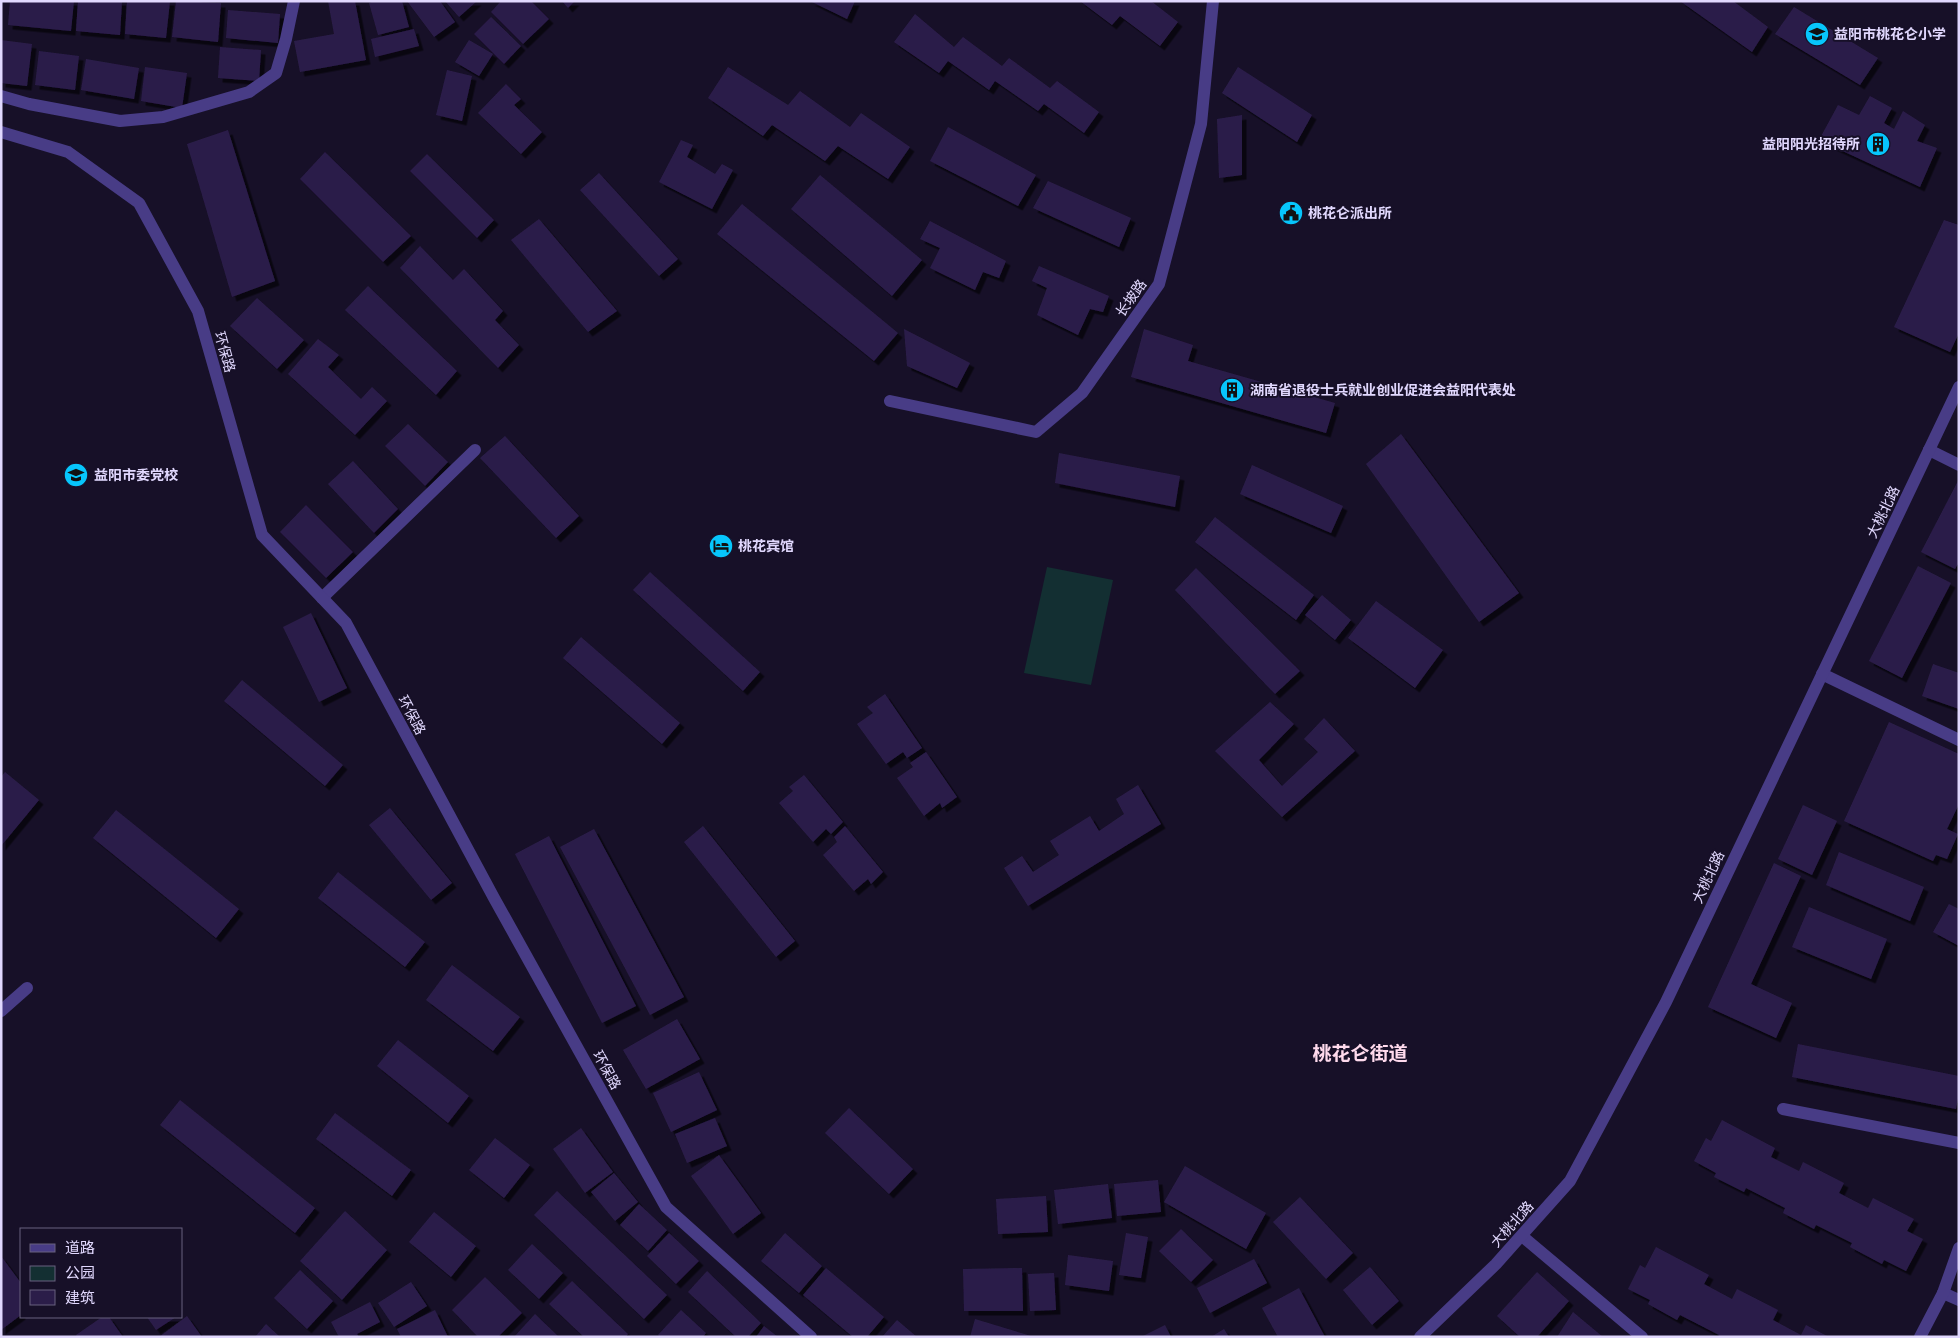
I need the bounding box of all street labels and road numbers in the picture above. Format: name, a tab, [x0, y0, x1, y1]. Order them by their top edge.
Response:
street label: 长坡路	[1112, 276, 1150, 320]
street label: 环保路	[212, 330, 238, 374]
street label: 大桃北路	[1864, 483, 1902, 541]
street label: 环保路	[395, 693, 429, 737]
street label: 大桃北路	[1689, 848, 1727, 906]
street label: 环保路	[590, 1048, 624, 1092]
street label: 大桃北路	[1487, 1198, 1537, 1250]

